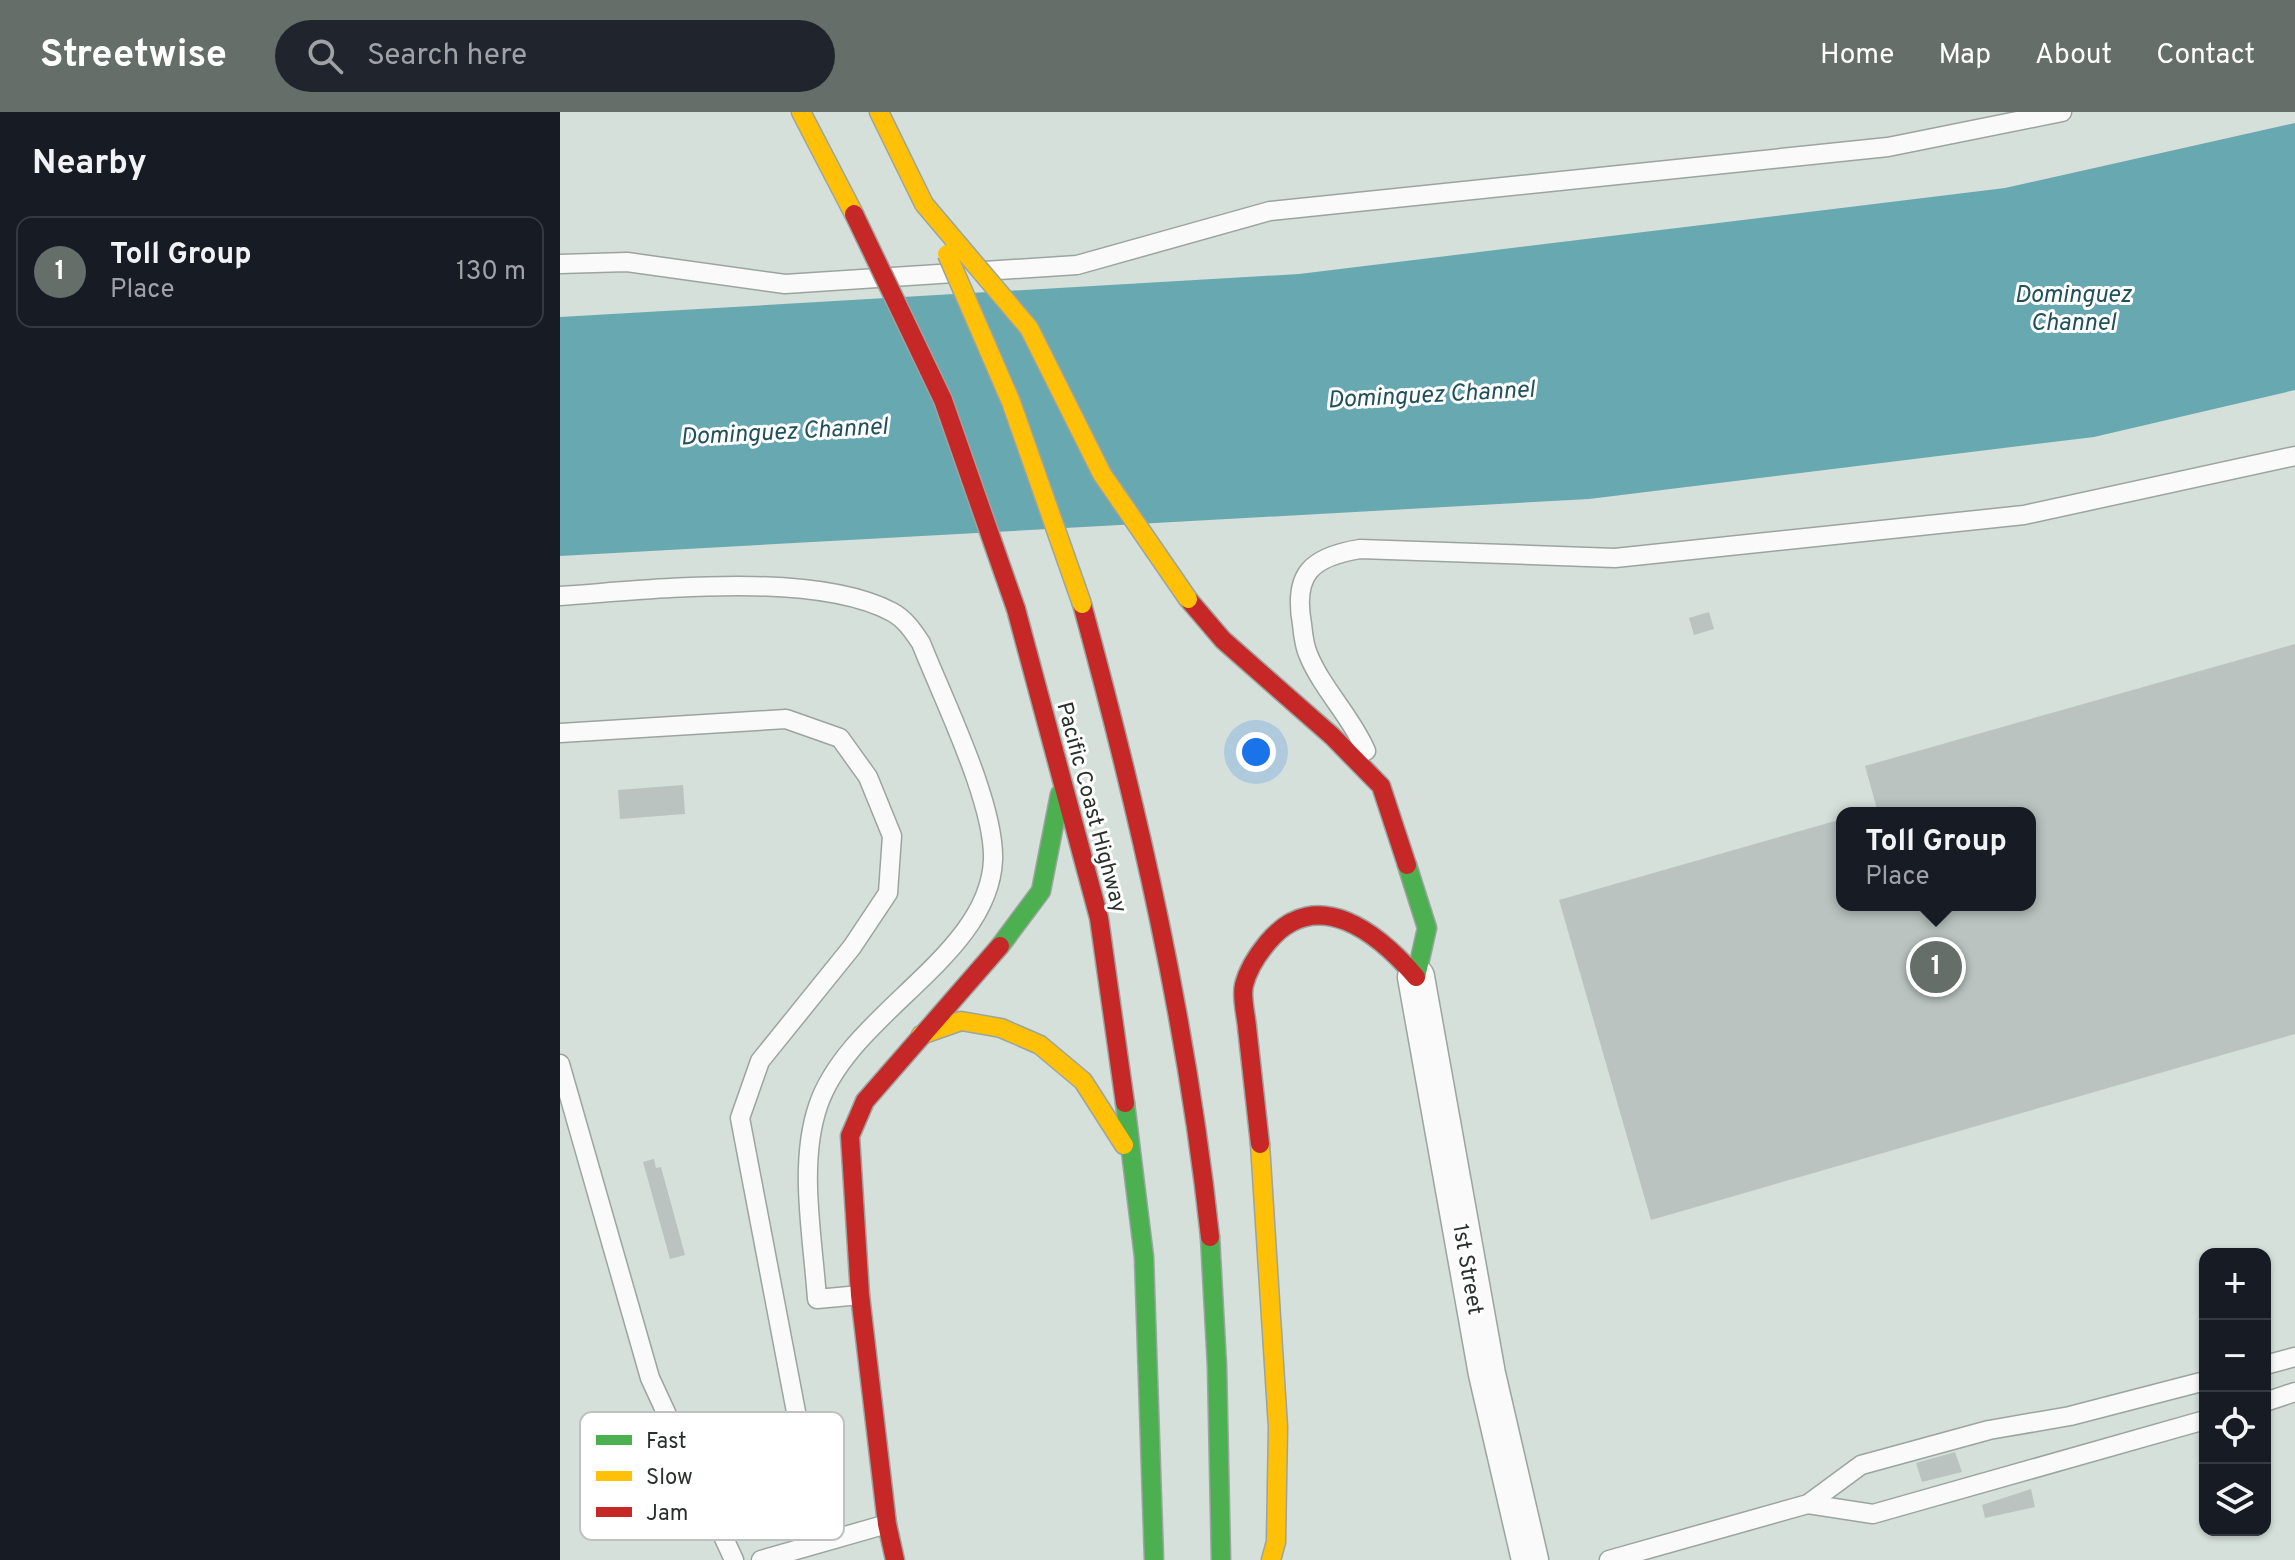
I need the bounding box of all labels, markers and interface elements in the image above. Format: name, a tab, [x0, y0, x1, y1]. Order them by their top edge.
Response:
search box	[275, 20, 835, 92]
text: Streetwise	[40, 32, 227, 81]
icon: search	[303, 34, 347, 78]
text: Search here	[367, 38, 527, 75]
text: Home	[1820, 38, 1894, 74]
text: Map	[1938, 38, 1991, 74]
text: About	[2035, 38, 2112, 74]
text: Contact	[2156, 38, 2255, 74]
text: Nearby	[32, 143, 147, 186]
text: Toll Group	[110, 237, 252, 274]
text: 1	[55, 256, 65, 289]
text: 130 m	[456, 256, 526, 289]
text: Place	[110, 274, 174, 307]
water label: Dominguez Channel	[2015, 281, 2133, 339]
water label: Dominguez Channel	[1327, 375, 1537, 416]
water label: Dominguez Channel	[680, 412, 890, 453]
street label: Pacific Coast Highway	[1049, 699, 1132, 916]
your location	[1236, 732, 1276, 772]
popup	[1836, 807, 2036, 911]
text: Toll Group	[1865, 824, 2007, 861]
text: Place	[1865, 861, 1930, 894]
pin: 1	[1910, 937, 1962, 997]
street label: 1st Street	[1445, 1222, 1488, 1317]
map controls	[2199, 1248, 2271, 1536]
button: +	[2199, 1248, 2271, 1320]
button: −	[2199, 1320, 2271, 1392]
button: locate	[2199, 1392, 2271, 1464]
legend	[580, 1412, 844, 1540]
text: Fast	[646, 1429, 687, 1456]
button: layers	[2199, 1464, 2271, 1536]
text: Slow	[646, 1465, 693, 1492]
text: Jam	[646, 1501, 689, 1528]

